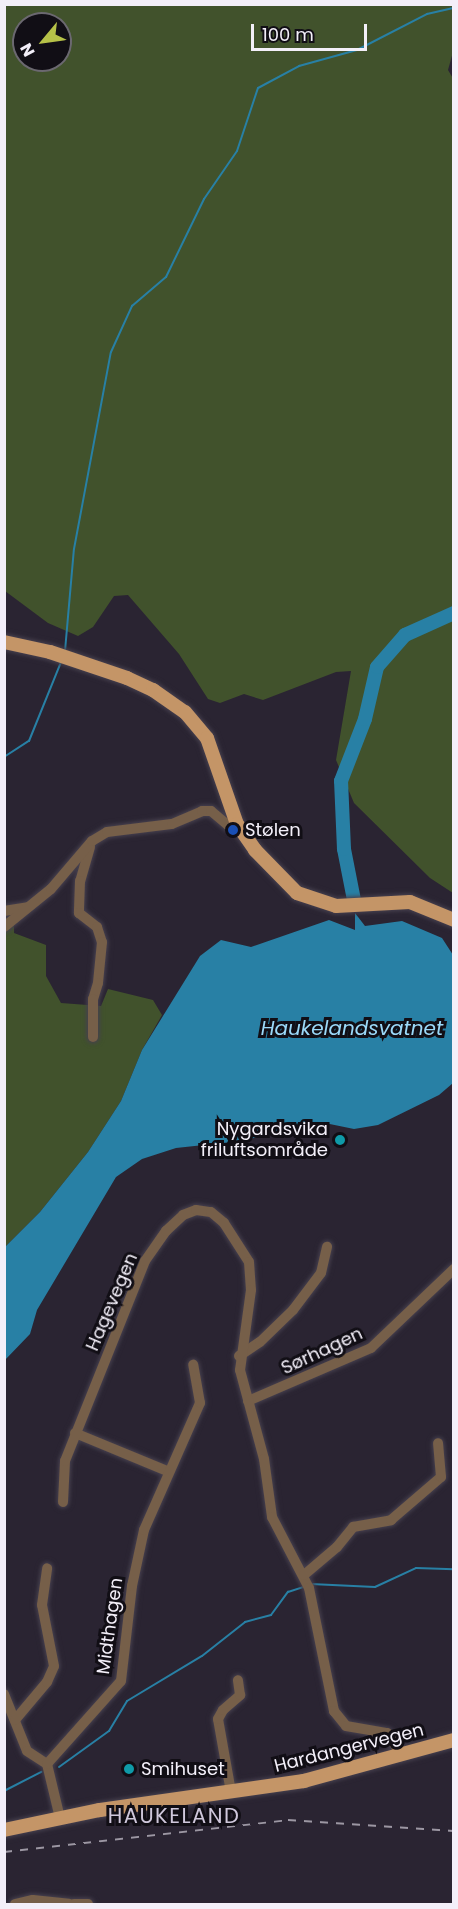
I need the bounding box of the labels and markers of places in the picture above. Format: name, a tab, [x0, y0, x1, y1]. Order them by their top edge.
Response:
place label: Stølen	[245, 819, 301, 841]
marker: Stølen	[226, 823, 240, 837]
place label: Nygardsvika friluftsområde	[201, 1119, 328, 1162]
marker: Nygardsvika friluftsområde	[333, 1133, 347, 1147]
place label: Smihuset	[141, 1758, 225, 1780]
marker: Smihuset	[122, 1762, 136, 1776]

